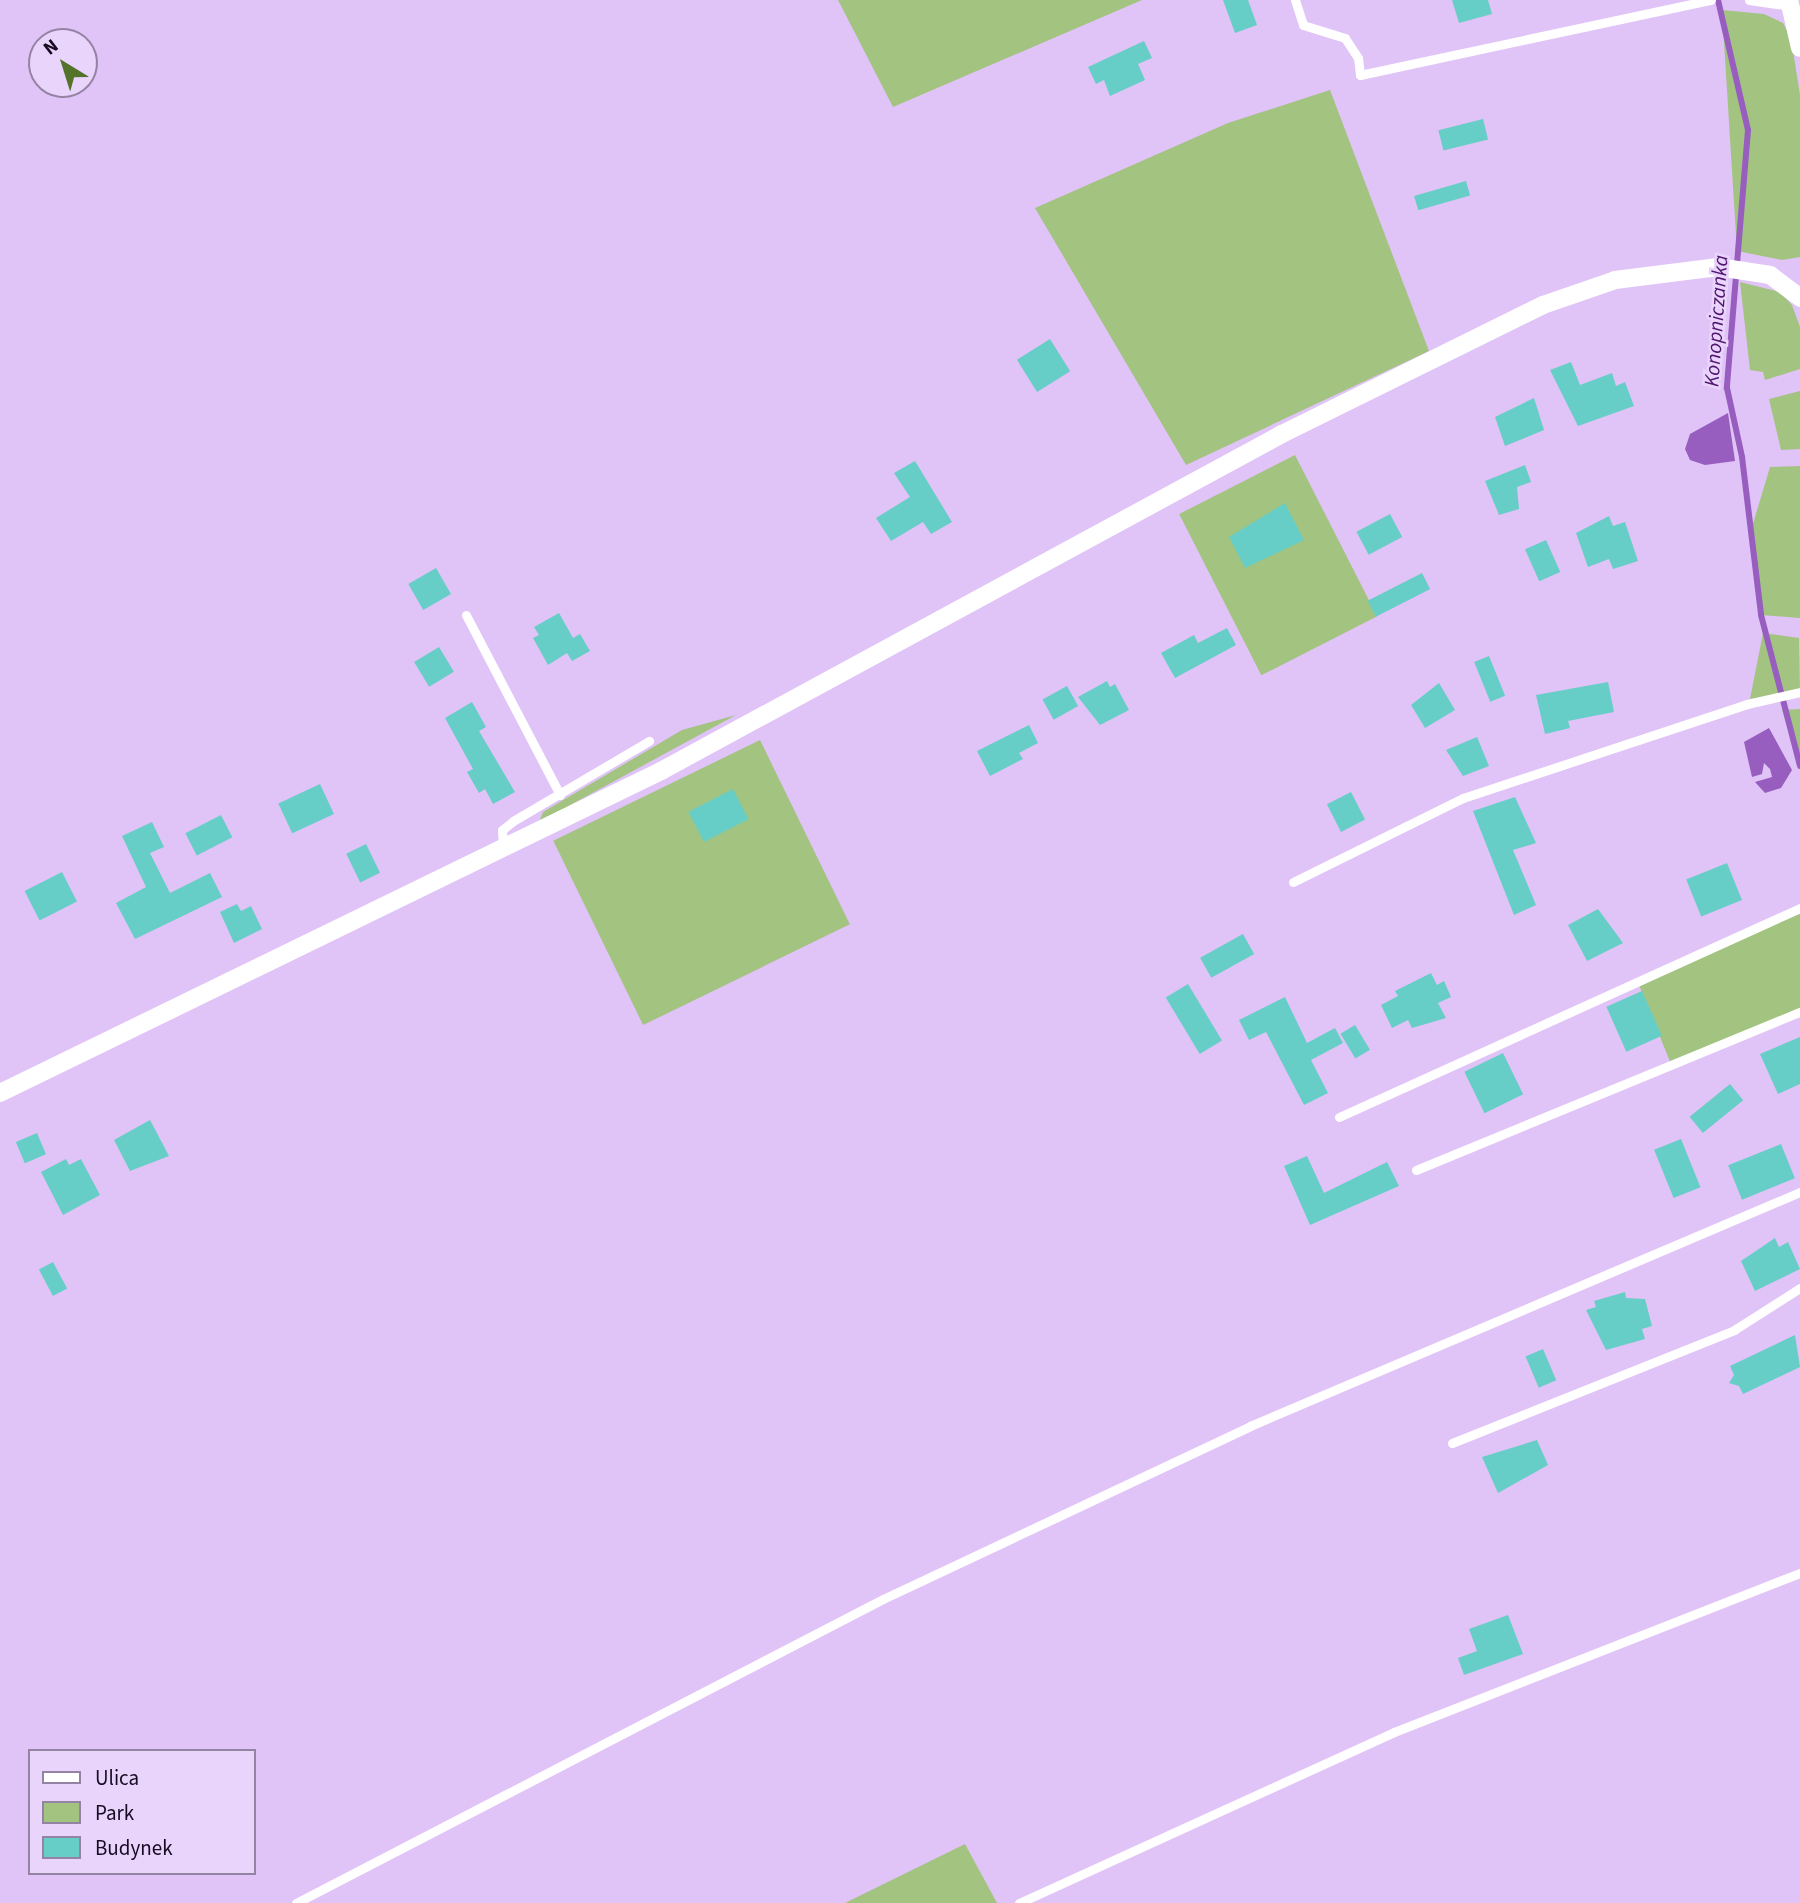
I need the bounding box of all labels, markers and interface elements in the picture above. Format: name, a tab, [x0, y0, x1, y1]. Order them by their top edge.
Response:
north arrow	[28, 28, 98, 98]
text: N	[38, 33, 64, 62]
water label: Konopniczanka	[1699, 254, 1733, 388]
legend	[28, 1749, 256, 1875]
text: Ulica	[95, 1763, 139, 1793]
text: Park	[95, 1798, 134, 1828]
text: Budynek	[95, 1833, 173, 1863]

